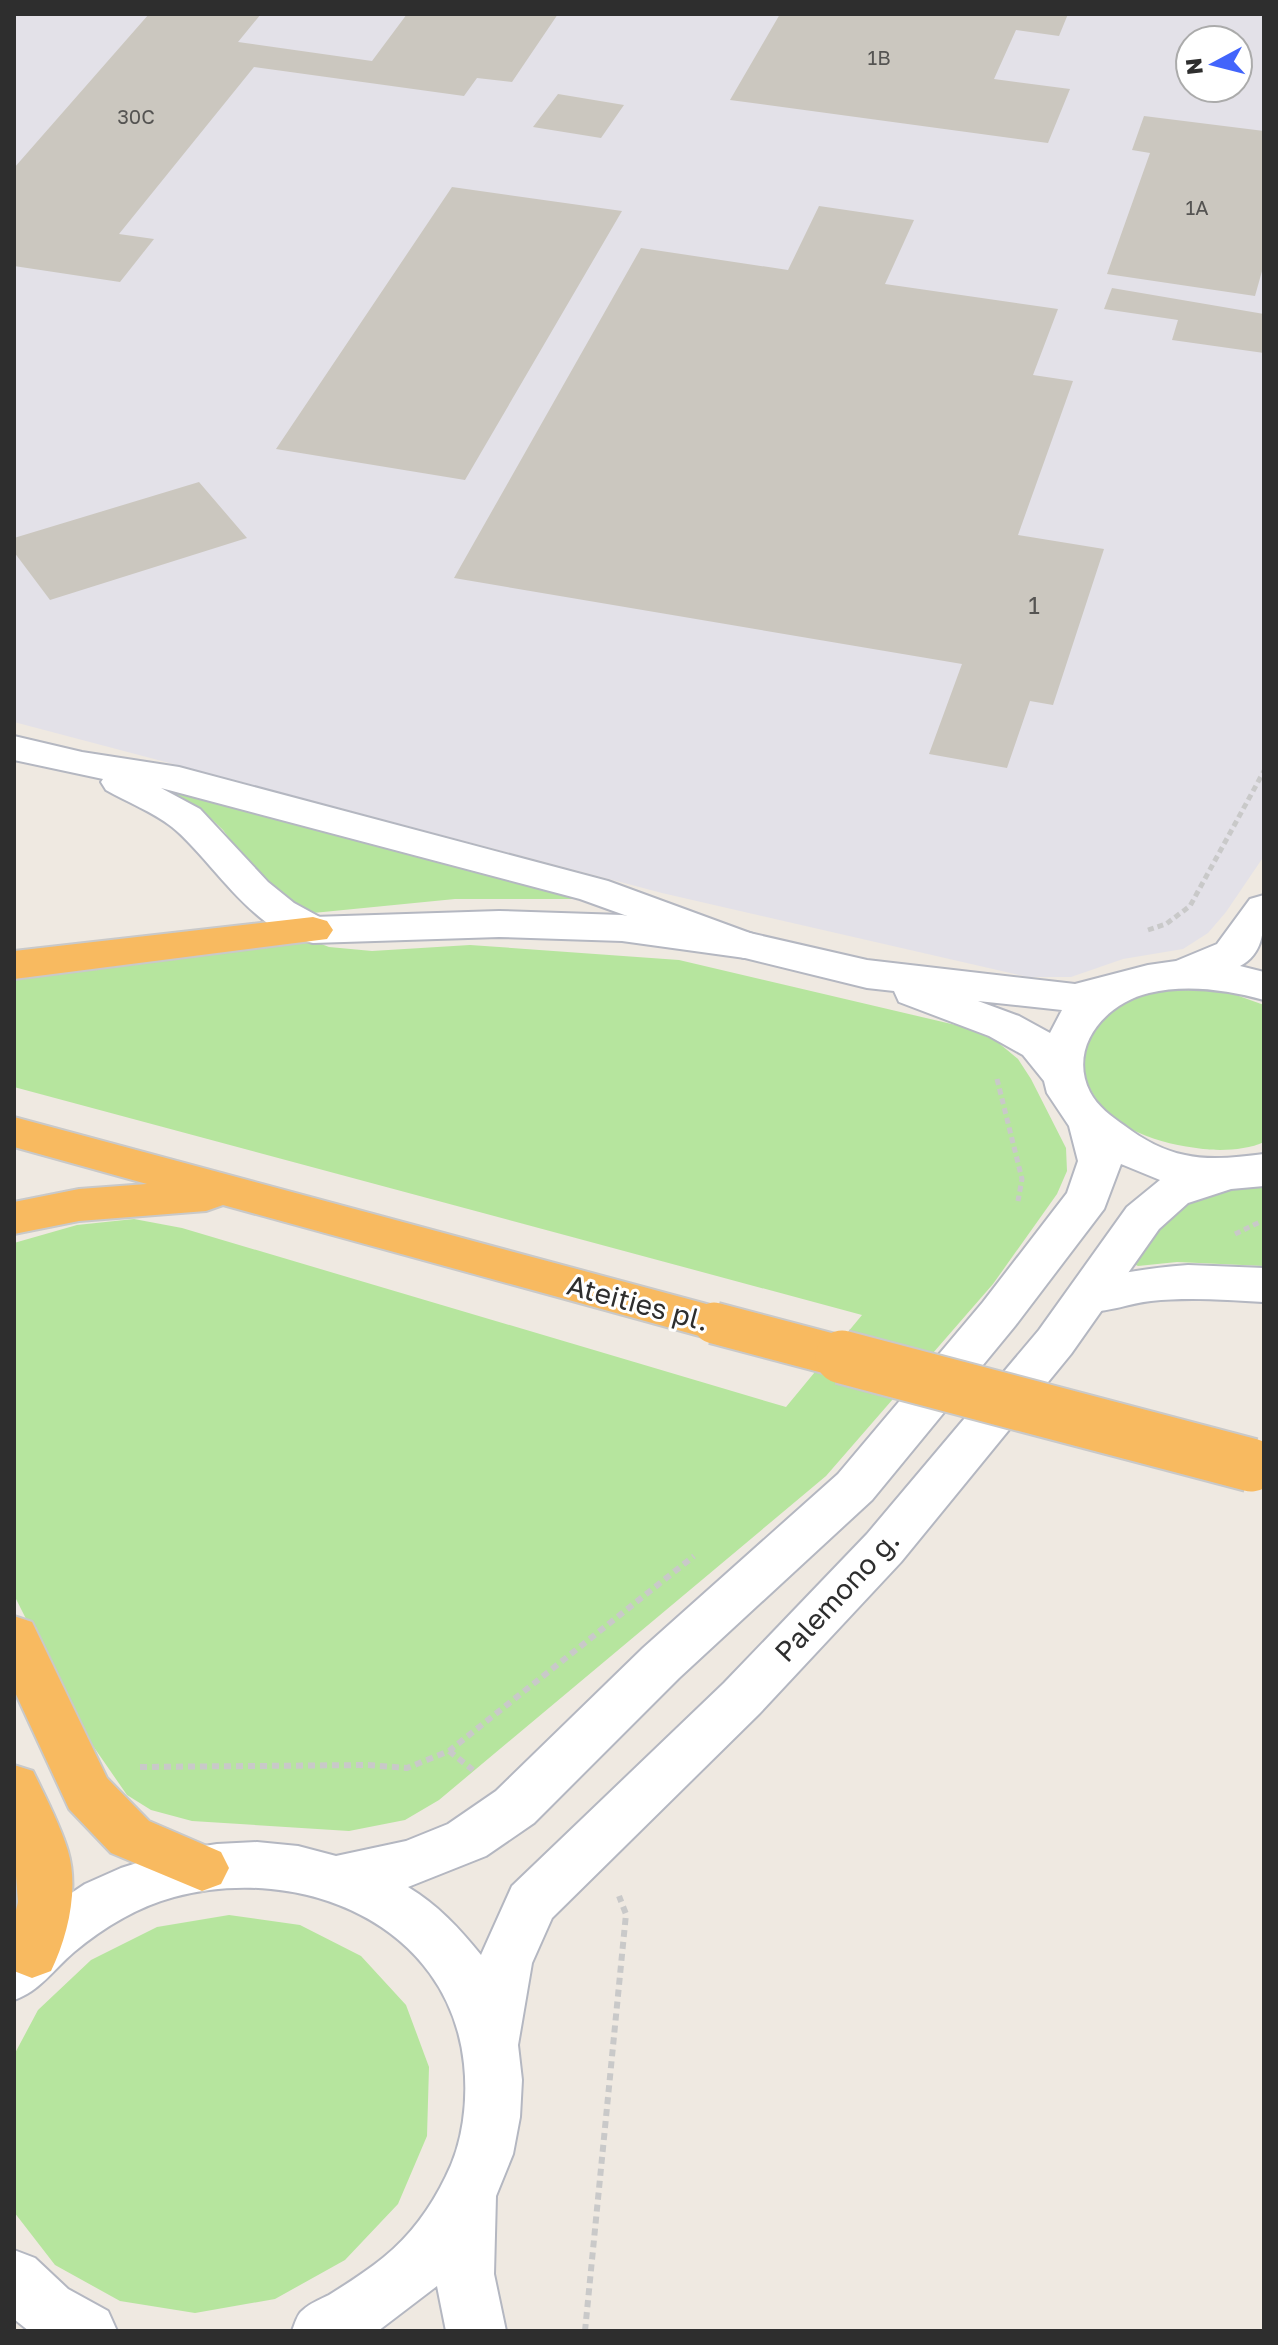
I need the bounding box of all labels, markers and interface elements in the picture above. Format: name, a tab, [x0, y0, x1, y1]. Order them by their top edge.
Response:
north arrow	[1174, 24, 1254, 104]
house number: 1B	[867, 45, 891, 69]
text: N	[1179, 57, 1208, 76]
house number: 30C	[117, 104, 155, 128]
house number: 1A	[1185, 195, 1209, 219]
house number: 1	[1028, 590, 1040, 619]
street label: Ateities pl.	[564, 1268, 713, 1337]
street label: Palemono g.	[768, 1523, 906, 1668]

